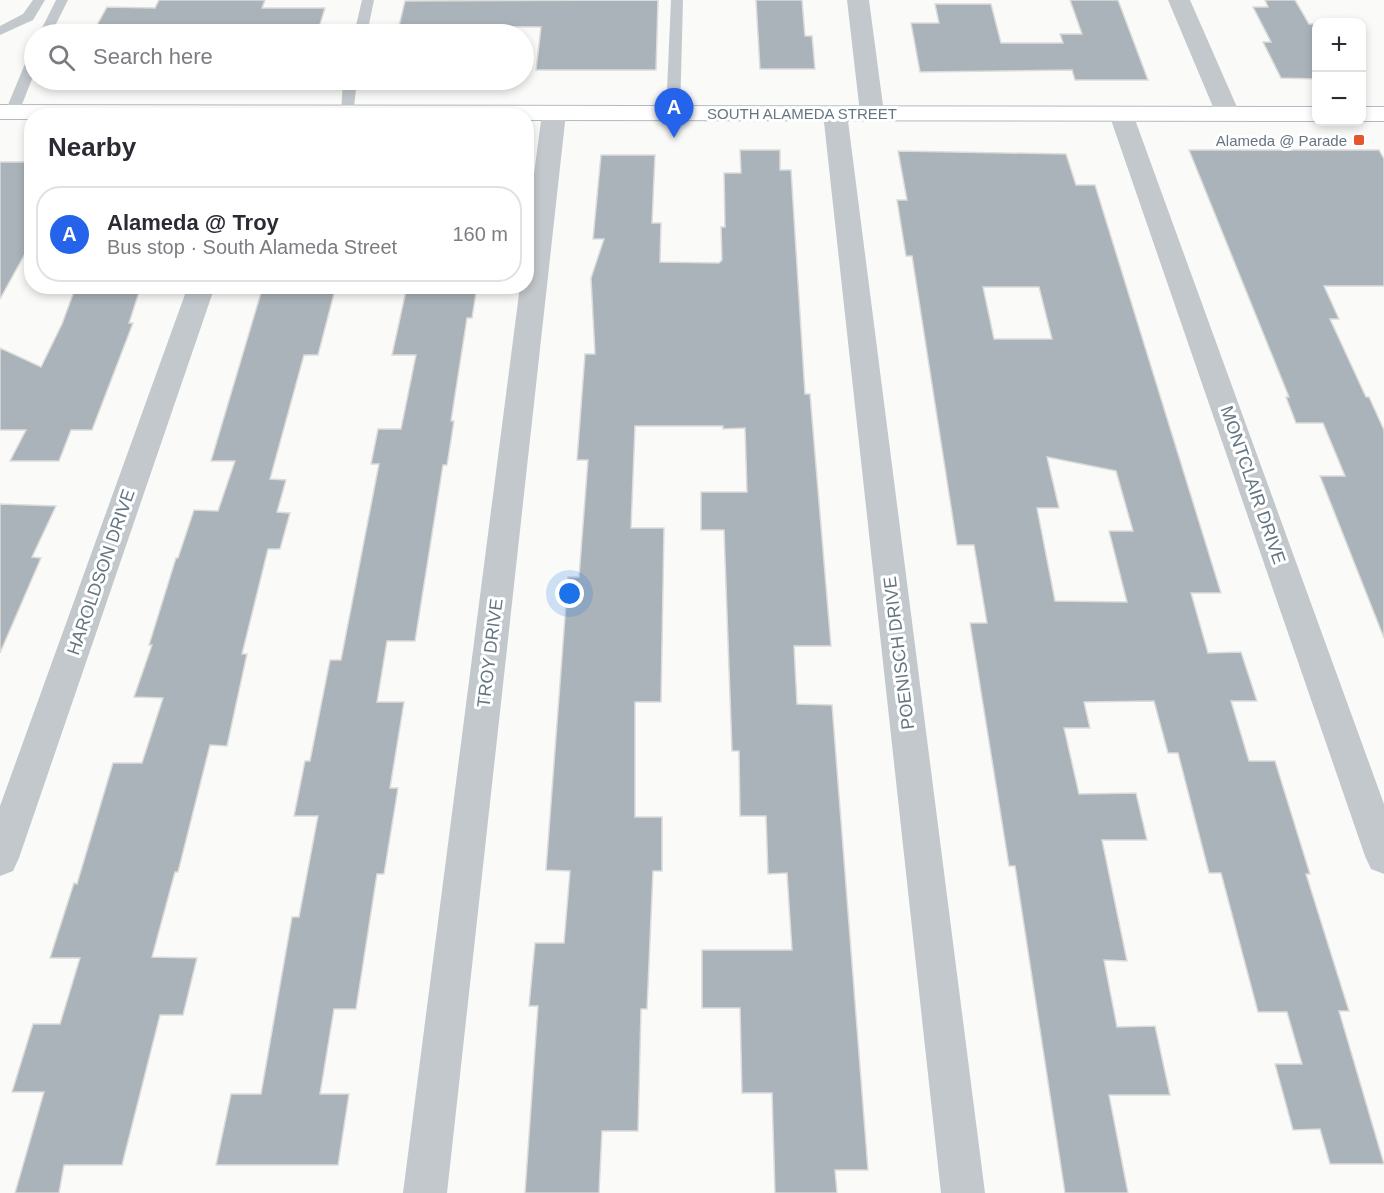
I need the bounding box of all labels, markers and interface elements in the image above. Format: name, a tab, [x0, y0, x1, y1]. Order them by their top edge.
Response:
map controls	[1312, 18, 1366, 126]
button: +	[1312, 18, 1366, 72]
search box	[24, 24, 534, 90]
icon: search	[45, 41, 78, 74]
text: Search here	[93, 44, 213, 69]
button: −	[1312, 72, 1366, 126]
pin: A	[654, 88, 694, 138]
street label: SOUTH ALAMEDA STREET	[707, 105, 897, 122]
text: Nearby	[48, 132, 136, 162]
place label: Alameda @ Parade	[1216, 132, 1347, 149]
marker: Alameda @ Parade	[1352, 133, 1366, 147]
text: Alameda @ Troy	[107, 210, 279, 235]
text: A	[62, 223, 77, 245]
text: 160 m	[452, 223, 508, 245]
text: Bus stop · South Alameda Street	[107, 236, 397, 258]
street label: MONTCLAIR DRIVE	[1217, 403, 1289, 567]
street label: HAROLDSON DRIVE	[63, 486, 139, 658]
street label: POENISCH DRIVE	[880, 575, 918, 731]
your location	[555, 579, 584, 608]
street label: TROY DRIVE	[473, 597, 507, 709]

